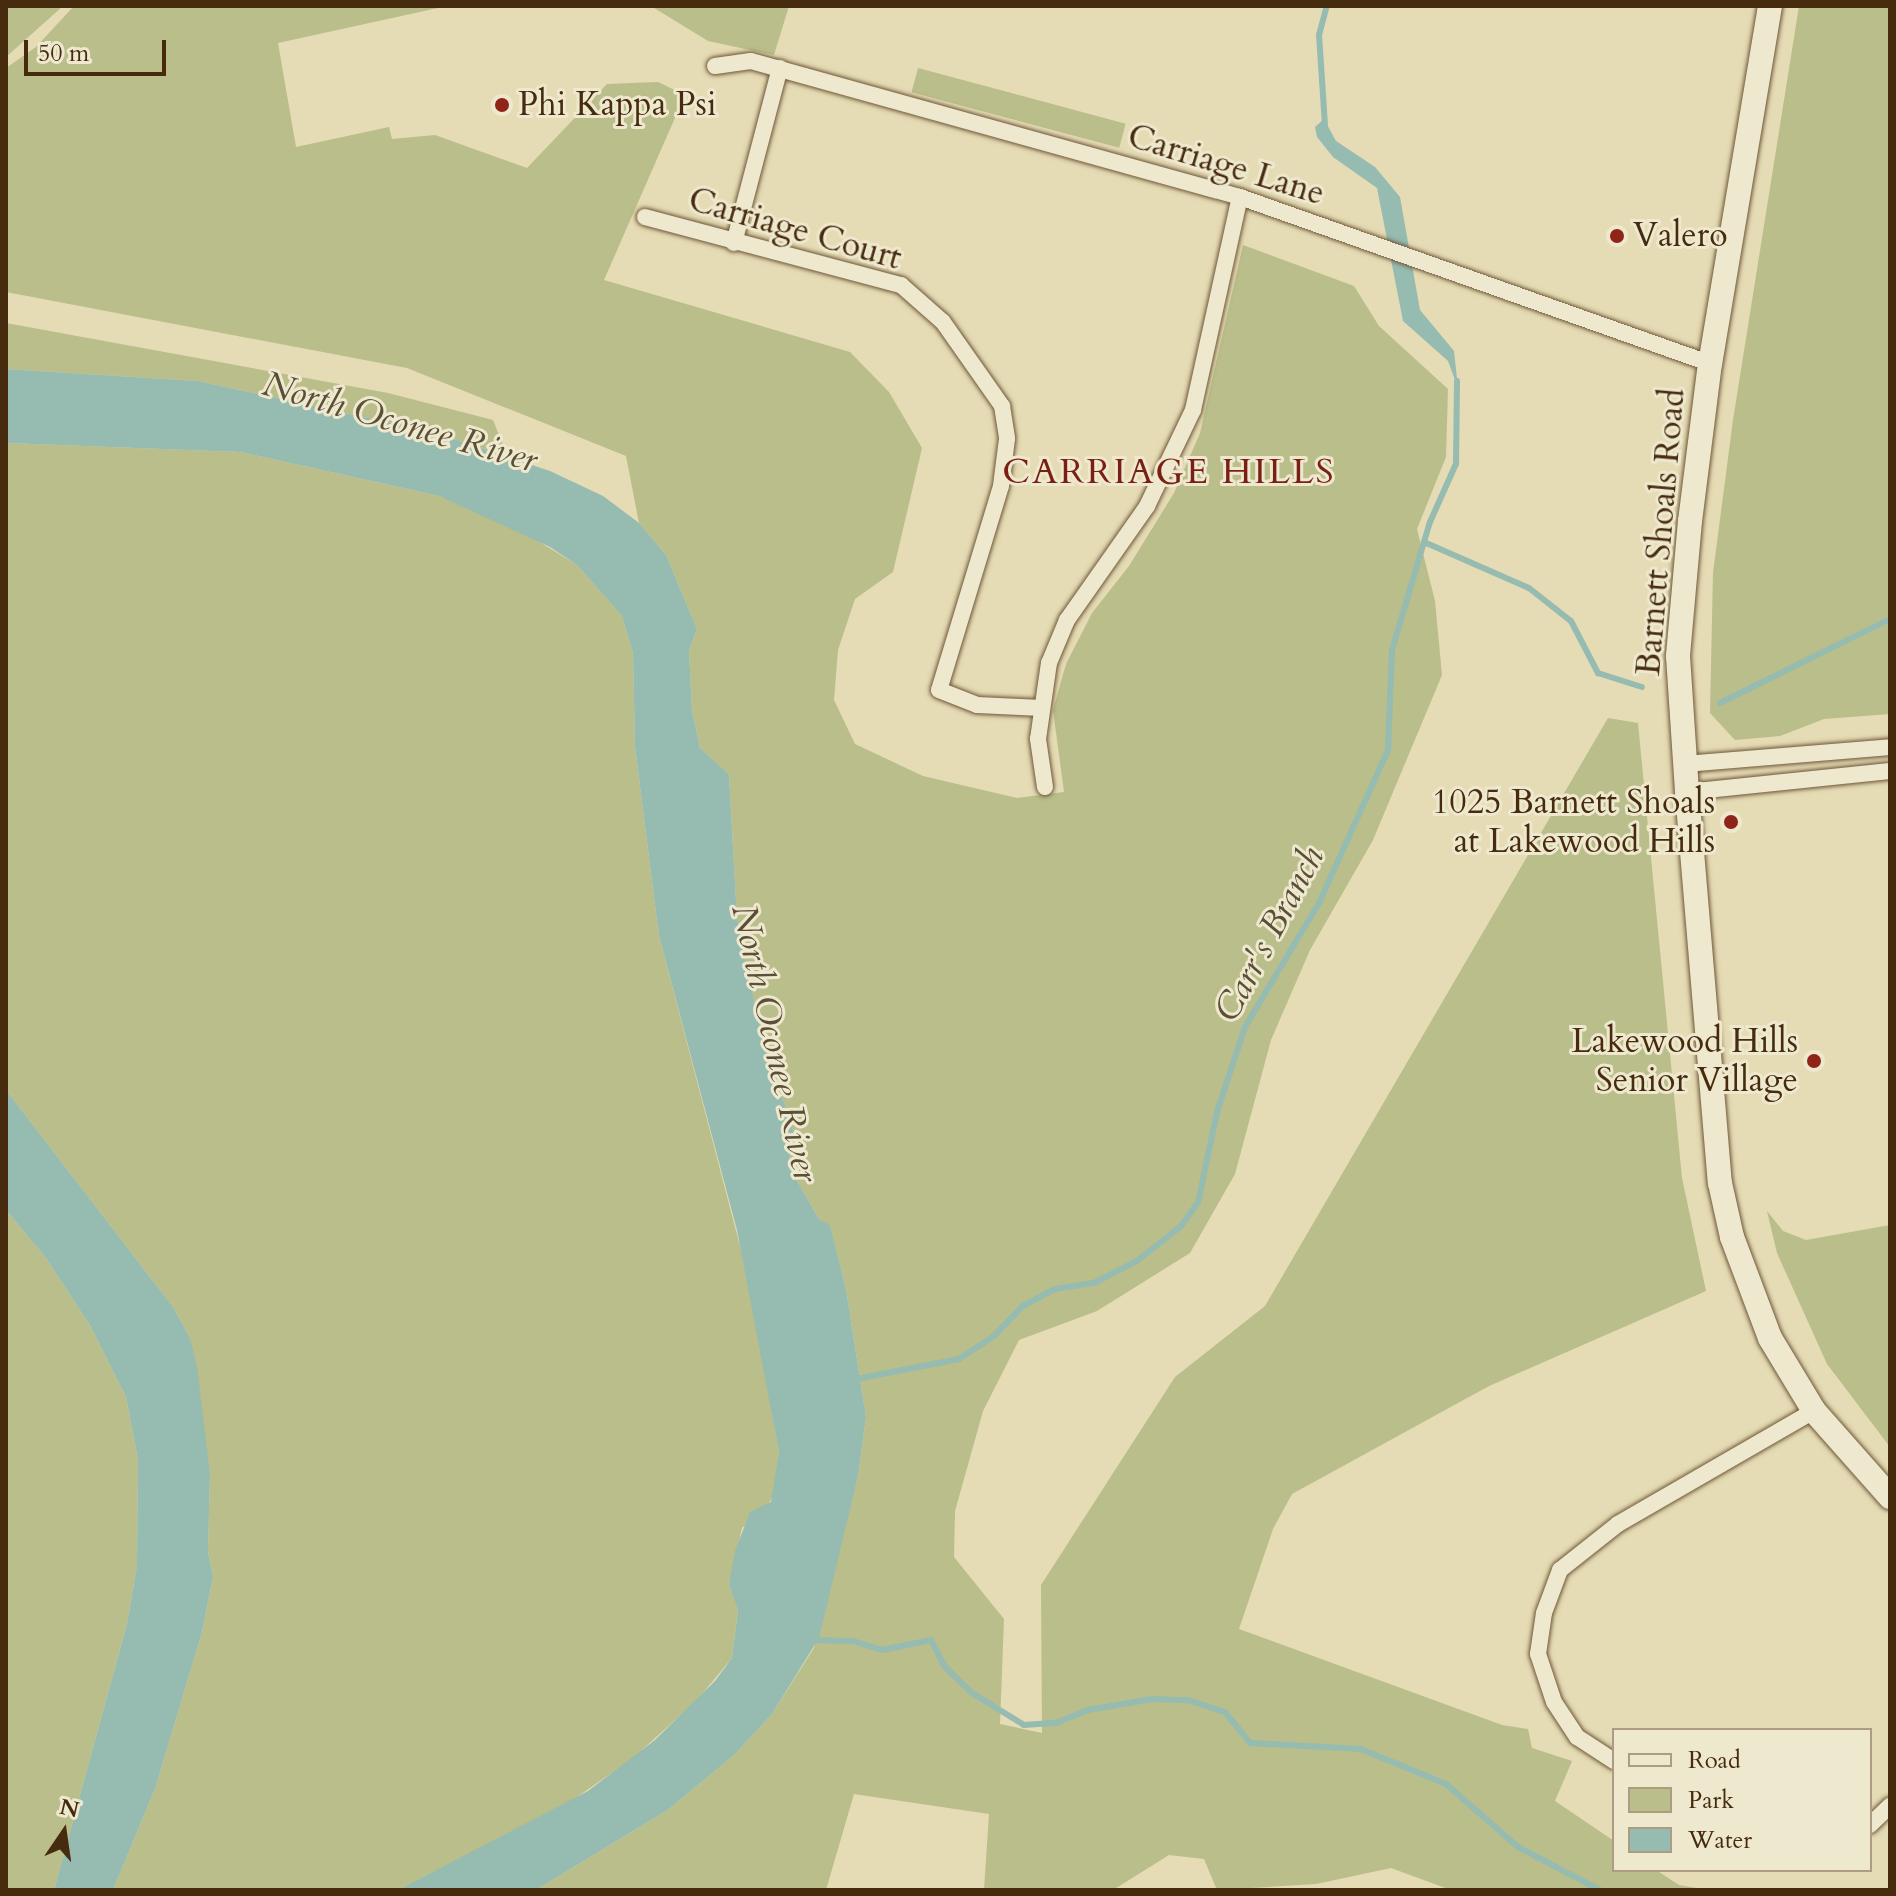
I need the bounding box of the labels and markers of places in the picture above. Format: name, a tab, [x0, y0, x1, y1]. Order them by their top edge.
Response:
place label: Phi Kappa Psi	[518, 85, 717, 125]
marker: Phi Kappa Psi	[493, 96, 511, 114]
place label: Valero	[1633, 216, 1728, 256]
marker: Valero	[1608, 227, 1626, 245]
place label: 1025 Barnett Shoals at Lakewood Hills	[1432, 782, 1715, 862]
marker: 1025 Barnett Shoals at Lakewood Hills	[1722, 813, 1740, 831]
place label: Lakewood Hills Senior Village	[1571, 1021, 1798, 1100]
marker: Lakewood Hills Senior Village	[1805, 1052, 1823, 1070]

